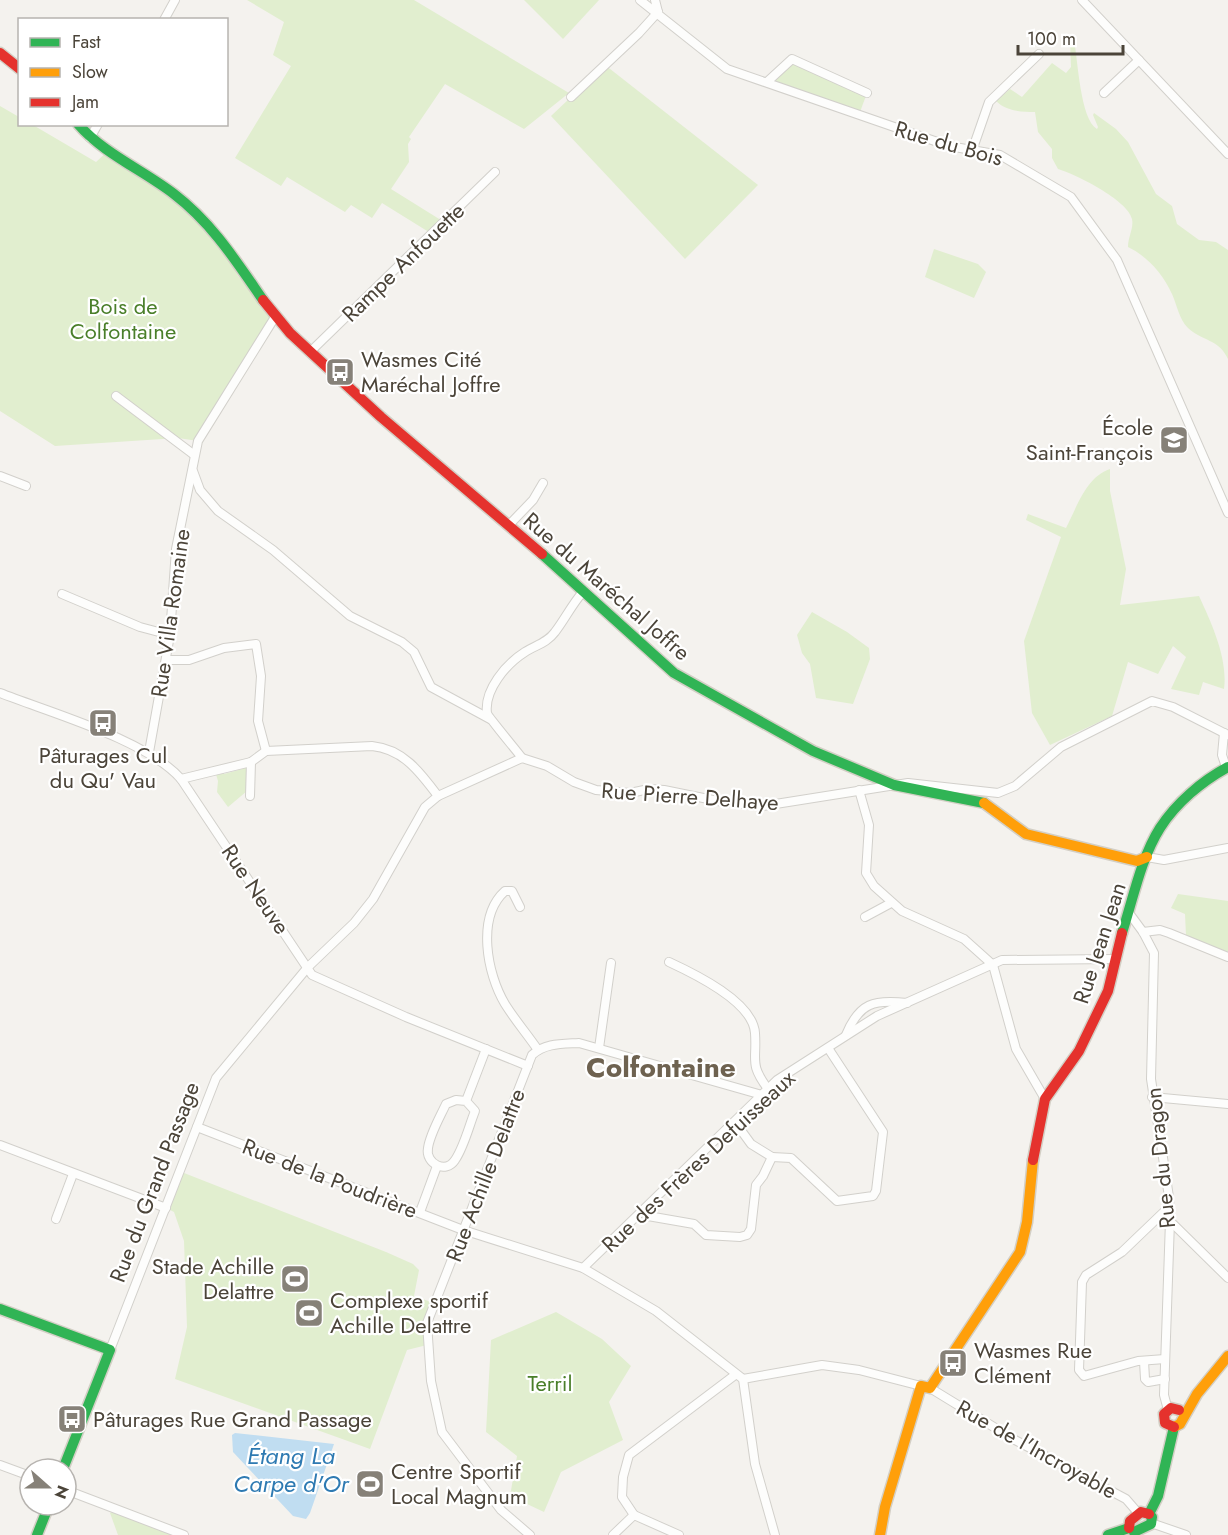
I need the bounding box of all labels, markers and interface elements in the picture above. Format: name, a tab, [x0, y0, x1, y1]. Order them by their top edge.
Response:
legend	[18, 18, 228, 126]
scale bar	[1018, 18, 1123, 56]
text: 100 m	[1027, 26, 1076, 52]
text: Fast	[72, 29, 101, 55]
text: Slow	[72, 59, 109, 85]
text: Jam	[70, 89, 99, 115]
street label: Rue du Bois	[891, 112, 1007, 174]
street label: Rampe Anfouette	[334, 195, 472, 329]
park label: Bois de Colfontaine	[70, 290, 176, 347]
place label: Wasmes Cité Maréchal Joffre	[361, 343, 501, 400]
bus stop icon: Wasmes Cité Maréchal Joffre	[324, 356, 356, 388]
place label: École Saint-François	[1026, 411, 1153, 468]
school or university icon: École Saint-François	[1158, 424, 1190, 456]
street label: Rue du Maréchal Joffre	[516, 504, 698, 668]
street label: Rue Villa Romaine	[142, 527, 198, 699]
bus stop icon: Pâturages Cul du Qu' Vau	[87, 707, 119, 739]
place label: Pâturages Cul du Qu' Vau	[39, 739, 167, 796]
street label: Rue Pierre Delhaye	[600, 774, 780, 818]
street label: Rue Neuve	[214, 838, 298, 940]
street label: Rue Jean Jean	[1064, 878, 1134, 1008]
district label: Colfontaine	[586, 1047, 736, 1088]
street label: Rue des Frères Defuisseaux	[594, 1062, 803, 1260]
street label: Rue du Grand Passage	[101, 1077, 207, 1287]
street label: Rue Achille Delattre	[437, 1084, 533, 1266]
street label: Rue du Dragon	[1137, 1086, 1183, 1230]
street label: Rue de la Poudrière	[238, 1130, 422, 1226]
place label: Stade Achille Delattre	[152, 1250, 274, 1307]
sports icon: Stade Achille Delattre	[279, 1263, 311, 1295]
place label: Complexe sportif Achille Delattre	[330, 1284, 489, 1341]
sports icon: Complexe sportif Achille Delattre	[293, 1297, 325, 1329]
place label: Wasmes Rue Clément	[974, 1334, 1092, 1391]
bus stop icon: Wasmes Rue Clément	[937, 1347, 969, 1379]
park label: Terril	[527, 1367, 573, 1399]
street label: Rue de l'Incroyable	[951, 1392, 1123, 1506]
bus stop icon: Pâturages Rue Grand Passage	[56, 1403, 88, 1435]
place label: Pâturages Rue Grand Passage	[93, 1403, 372, 1435]
water label: Étang La Carpe d'Or	[233, 1438, 351, 1501]
place label: Centre Sportif Local Magnum	[391, 1455, 527, 1512]
north arrow	[18, 1457, 78, 1517]
sports icon: Centre Sportif Local Magnum	[354, 1468, 386, 1500]
text: N	[49, 1482, 75, 1502]

